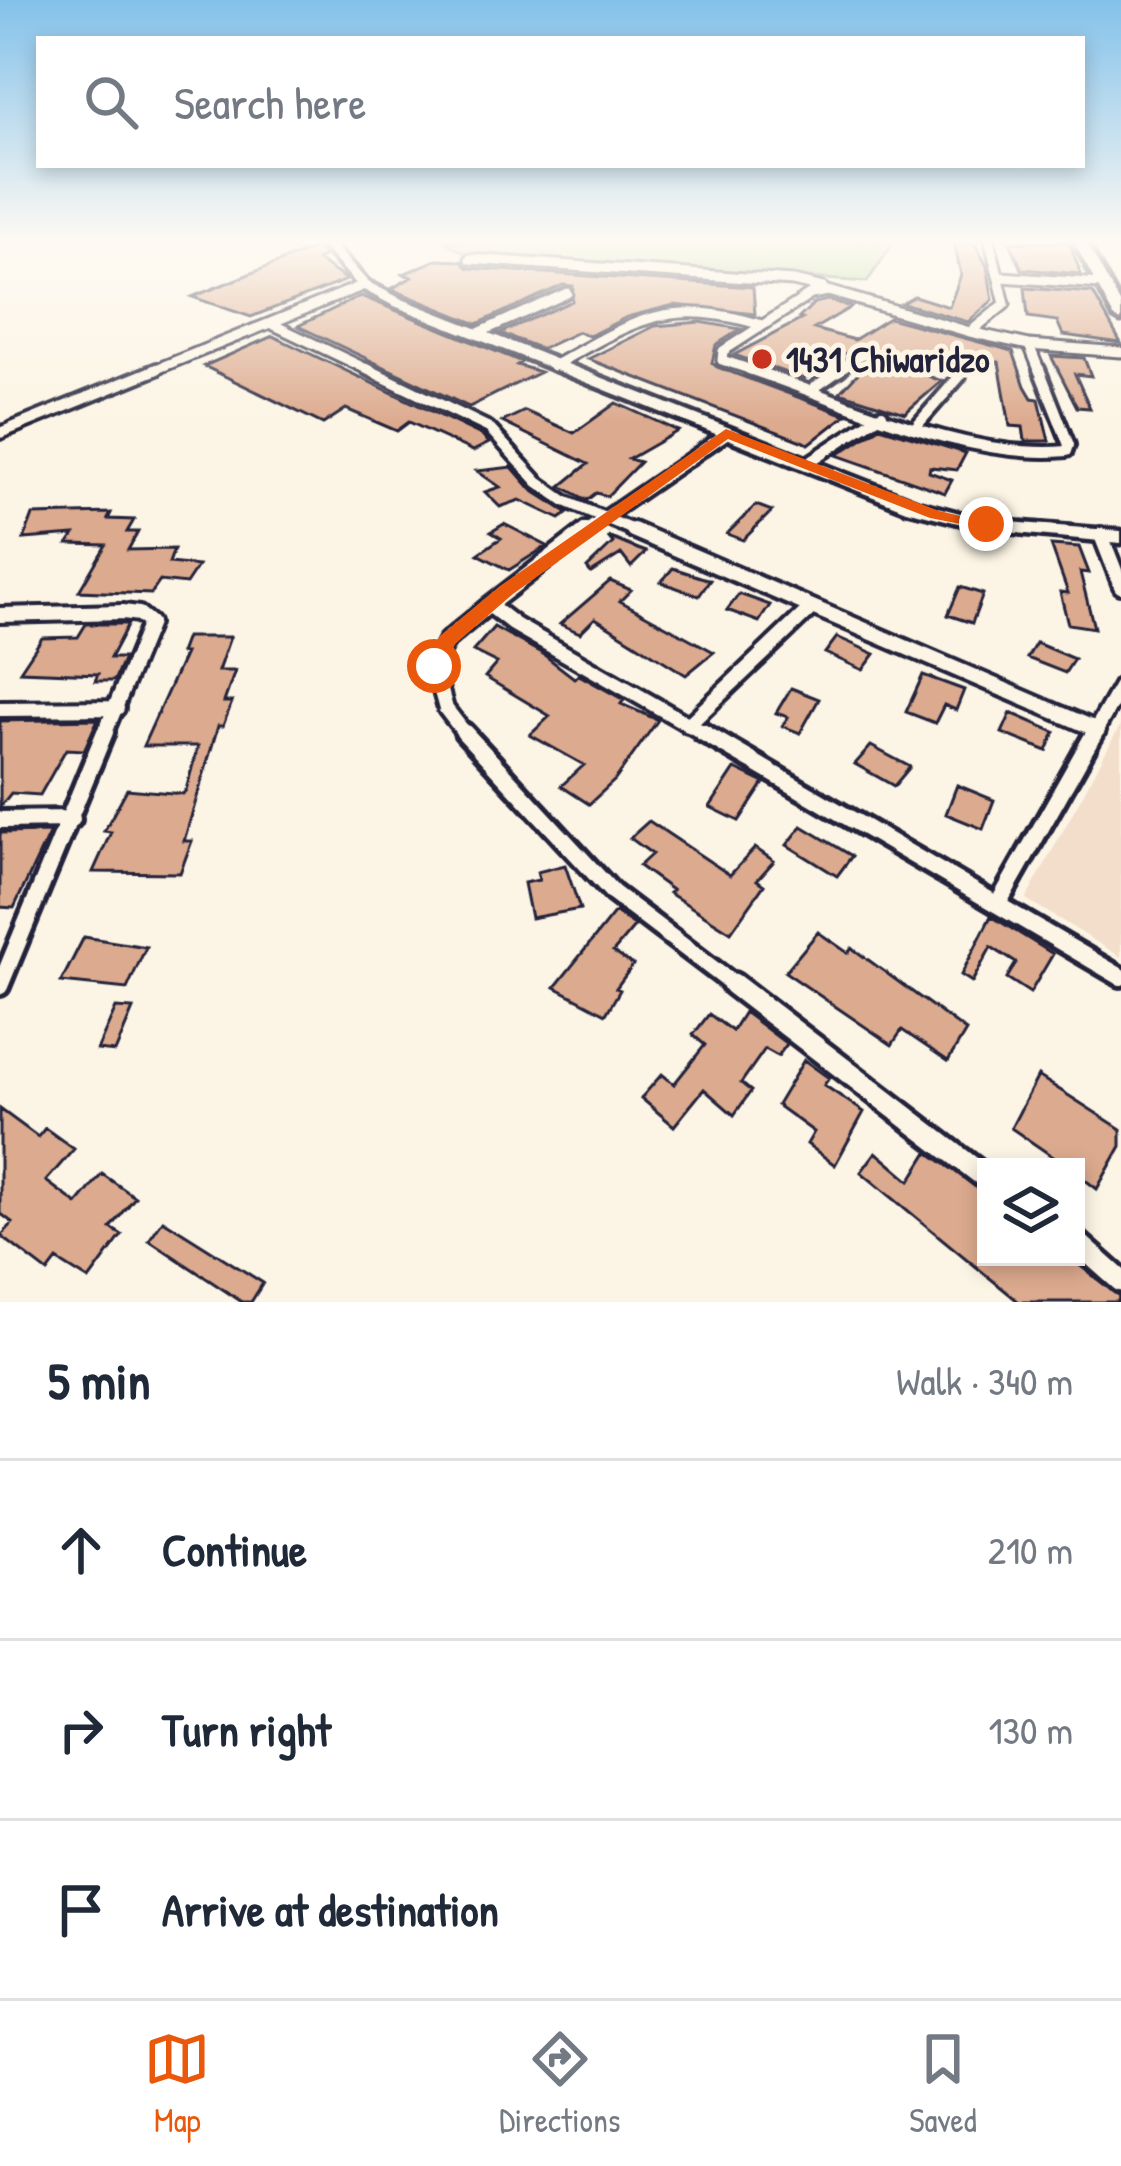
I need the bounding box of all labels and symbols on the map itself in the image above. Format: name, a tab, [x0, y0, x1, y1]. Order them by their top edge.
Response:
place label: 1431 Chiwaridzo	[786, 334, 990, 383]
marker: 1431 Chiwaridzo	[749, 346, 775, 372]
route end	[959, 497, 1013, 551]
route start	[407, 639, 461, 693]

